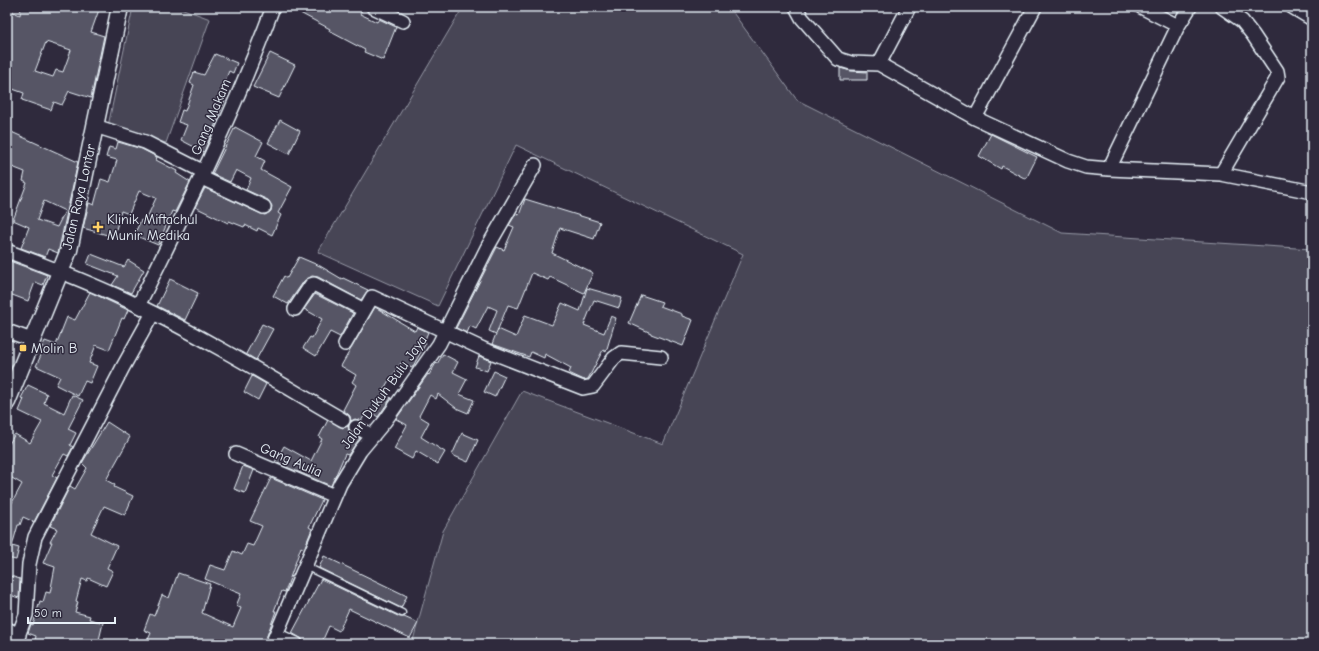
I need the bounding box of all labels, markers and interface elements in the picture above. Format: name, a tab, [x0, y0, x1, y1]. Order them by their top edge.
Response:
street label: Gang Makam	[187, 76, 235, 158]
street label: Jalan Raya Lontar	[59, 142, 100, 252]
place label: Klinik Miftachul Munir Medika	[107, 211, 198, 244]
marker: Klinik Miftachul Munir Medika	[92, 221, 104, 233]
street label: Jalan Dukuh Bulu Jaya	[337, 332, 431, 452]
place label: Molin B	[31, 340, 78, 357]
marker: Molin B	[18, 343, 28, 353]
street label: Gang Aulia	[257, 439, 325, 481]
scale bar	[28, 599, 115, 625]
text: 50 m	[34, 606, 62, 620]

